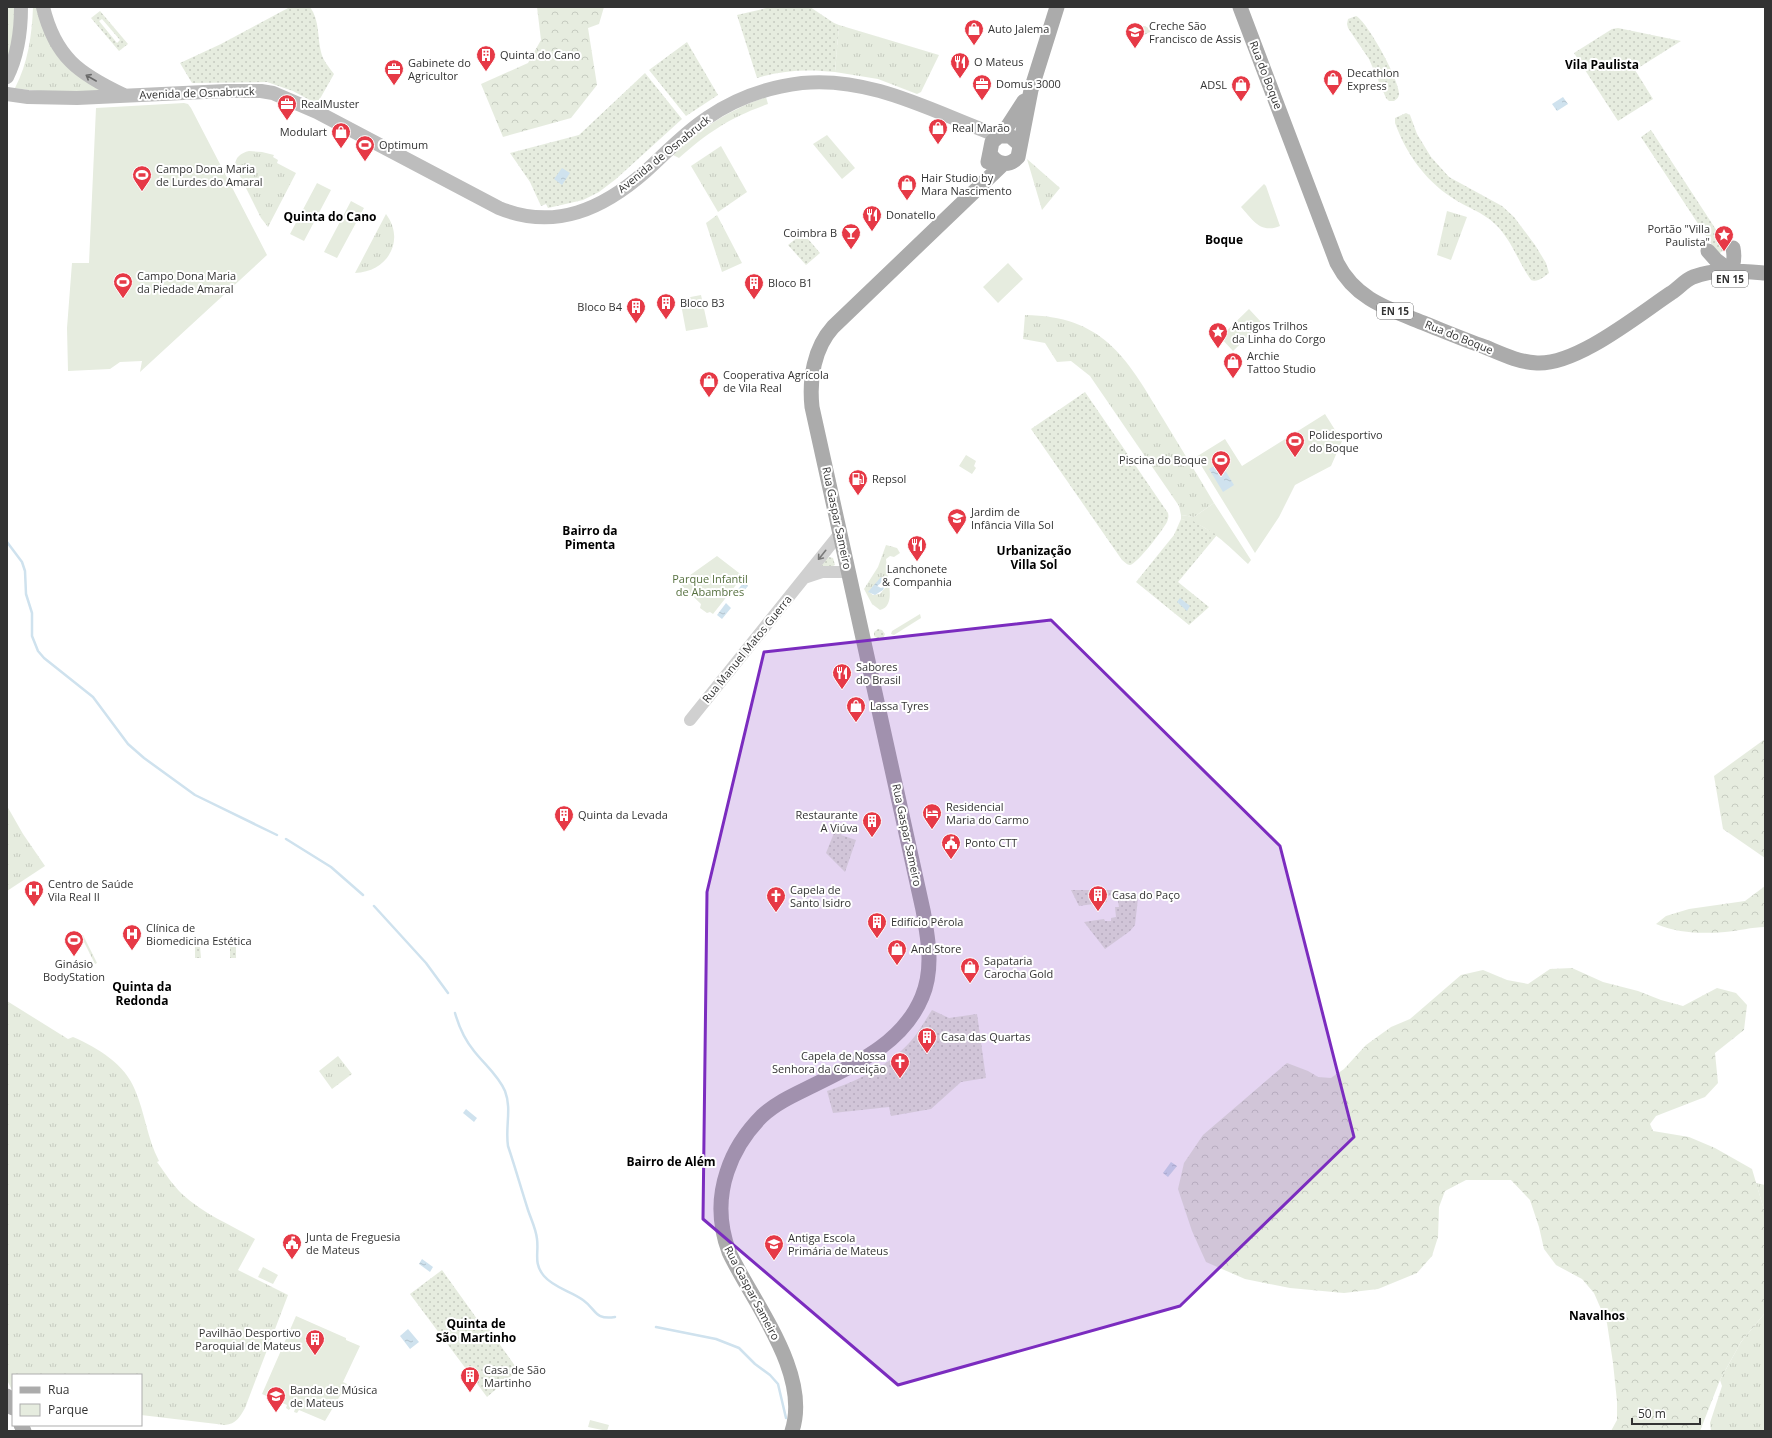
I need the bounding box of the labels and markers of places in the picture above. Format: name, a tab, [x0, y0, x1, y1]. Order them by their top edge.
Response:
shop icon: Auto Jalema	[963, 18, 985, 46]
place label: Creche São Francisco de Assis	[1149, 18, 1241, 46]
place label: Auto Jalema	[988, 21, 1049, 36]
school or university icon: Creche São Francisco de Assis	[1124, 21, 1146, 49]
building icon: Quinta do Cano	[475, 44, 497, 72]
place label: Quinta do Cano	[500, 47, 581, 62]
restaurant icon: O Mateus	[949, 51, 971, 79]
place label: O Mateus	[974, 54, 1024, 69]
place label: Gabinete do Agricultor	[408, 55, 471, 83]
office icon: Gabinete do Agricultor	[383, 58, 405, 86]
place label: Decathlon Express	[1347, 65, 1399, 93]
shop icon: Decathlon Express	[1322, 68, 1344, 96]
office icon: Domus 3000	[971, 73, 993, 101]
shop icon: ADSL	[1230, 74, 1252, 102]
place label: Domus 3000	[996, 76, 1061, 91]
place label: ADSL	[1200, 77, 1227, 92]
office icon: RealMuster	[276, 93, 298, 121]
place label: RealMuster	[301, 96, 360, 111]
shop icon: Real Marão	[927, 117, 949, 145]
place label: Real Marão	[952, 120, 1010, 135]
shop icon: Modulart	[330, 121, 352, 149]
place label: Modulart	[280, 124, 327, 139]
sports icon: Optimum	[354, 134, 376, 162]
place label: Optimum	[379, 137, 428, 152]
place label: Campo Dona Maria de Lurdes do Amaral	[156, 161, 263, 189]
sports icon: Campo Dona Maria de Lurdes do Amaral	[131, 164, 153, 192]
place label: Hair Studio by Mara Nascimento	[921, 170, 1012, 198]
shop icon: Hair Studio by Mara Nascimento	[896, 173, 918, 201]
restaurant icon: Donatello	[861, 204, 883, 232]
place label: Donatello	[886, 207, 936, 222]
place label: Portão "Villa Paulista"	[1647, 221, 1710, 249]
bar icon: Coimbra B	[840, 222, 862, 250]
place icon: Portão "Villa Paulista"	[1713, 224, 1735, 252]
place label: Coimbra B	[783, 225, 837, 240]
place label: Campo Dona Maria da Piedade Amaral	[137, 268, 236, 296]
sports icon: Campo Dona Maria da Piedade Amaral	[112, 271, 134, 299]
building icon: Bloco B1	[743, 272, 765, 300]
place label: Bloco B1	[768, 275, 813, 290]
building icon: Bloco B3	[655, 292, 677, 320]
place label: Bloco B3	[680, 295, 725, 310]
building icon: Bloco B4	[625, 296, 647, 324]
place label: Bloco B4	[577, 299, 623, 314]
place label: Antigos Trilhos da Linha do Corgo	[1232, 318, 1326, 346]
place icon: Antigos Trilhos da Linha do Corgo	[1207, 321, 1229, 349]
place label: Archie Tattoo Studio	[1247, 348, 1316, 376]
shop icon: Archie Tattoo Studio	[1222, 351, 1244, 379]
place label: Cooperativa Agrícola de Vila Real	[723, 367, 829, 395]
shop icon: Cooperativa Agrícola de Vila Real	[698, 370, 720, 398]
place label: Polidesportivo do Boque	[1309, 427, 1383, 455]
sports icon: Polidesportivo do Boque	[1284, 430, 1306, 458]
sports icon: Piscina do Boque	[1210, 449, 1232, 477]
place label: Piscina do Boque	[1119, 452, 1207, 467]
fuel station icon: Repsol	[847, 468, 869, 496]
place label: Repsol	[872, 471, 906, 486]
place label: Jardim de Infância Villa Sol	[970, 504, 1054, 532]
school or university icon: Jardim de Infância Villa Sol	[946, 507, 968, 535]
restaurant icon: Lanchonete & Companhia	[906, 534, 928, 562]
place label: Lanchonete & Companhia	[882, 561, 952, 589]
place label: Sabores do Brasil	[856, 659, 901, 687]
restaurant icon: Sabores do Brasil	[831, 662, 853, 690]
shop icon: Lassa Tyres	[845, 695, 867, 723]
place label: Lassa Tyres	[870, 698, 929, 713]
place label: Residencial Maria do Carmo	[946, 799, 1029, 827]
hotel icon: Residencial Maria do Carmo	[921, 802, 943, 830]
building icon: Quinta da Levada	[553, 804, 575, 832]
place label: Quinta da Levada	[578, 807, 668, 822]
place label: Restaurante A Viúva	[796, 807, 858, 835]
building icon: Restaurante A Viúva	[861, 810, 883, 838]
public building icon: Ponto CTT	[940, 832, 962, 860]
place label: Ponto CTT	[965, 835, 1017, 850]
place label: Centro de Saúde Vila Real II	[48, 876, 133, 904]
hospital icon: Centro de Saúde Vila Real II	[23, 879, 45, 907]
place label: Capela de Santo Isidro	[790, 882, 852, 910]
building icon: Casa do Paço	[1087, 884, 1109, 912]
church icon: Capela de Santo Isidro	[765, 885, 787, 913]
place label: Casa do Paço	[1112, 887, 1180, 902]
building icon: Edifício Pérola	[866, 911, 888, 939]
place label: Edifício Pérola	[891, 914, 963, 929]
place label: Clínica de Biomedicina Estética	[146, 920, 252, 948]
hospital icon: Clínica de Biomedicina Estética	[121, 923, 143, 951]
sports icon: Ginásio BodyStation	[63, 929, 85, 957]
shop icon: And Store	[886, 938, 908, 966]
place label: And Store	[911, 941, 962, 956]
place label: Sapataria Carocha Gold	[984, 953, 1053, 981]
place label: Ginásio BodyStation	[43, 956, 105, 984]
shop icon: Sapataria Carocha Gold	[959, 956, 981, 984]
building icon: Casa das Quartas	[916, 1026, 938, 1054]
place label: Casa das Quartas	[941, 1029, 1030, 1044]
place label: Capela de Nossa Senhora da Conceição	[772, 1048, 886, 1076]
church icon: Capela de Nossa Senhora da Conceição	[889, 1051, 911, 1079]
place label: Junta de Freguesia de Mateus	[305, 1229, 400, 1257]
place label: Antiga Escola Primária de Mateus	[788, 1230, 888, 1258]
public building icon: Junta de Freguesia de Mateus	[281, 1232, 303, 1260]
school or university icon: Antiga Escola Primária de Mateus	[763, 1233, 785, 1261]
place label: Pavilhão Desportivo Paroquial de Mateus	[195, 1325, 301, 1353]
building icon: Pavilhão Desportivo Paroquial de Mateus	[304, 1328, 326, 1356]
place label: Casa de São Martinho	[484, 1362, 546, 1390]
building icon: Casa de São Martinho	[459, 1365, 481, 1393]
place label: Banda de Música de Mateus	[290, 1382, 377, 1410]
school or university icon: Banda de Música de Mateus	[265, 1385, 287, 1413]

